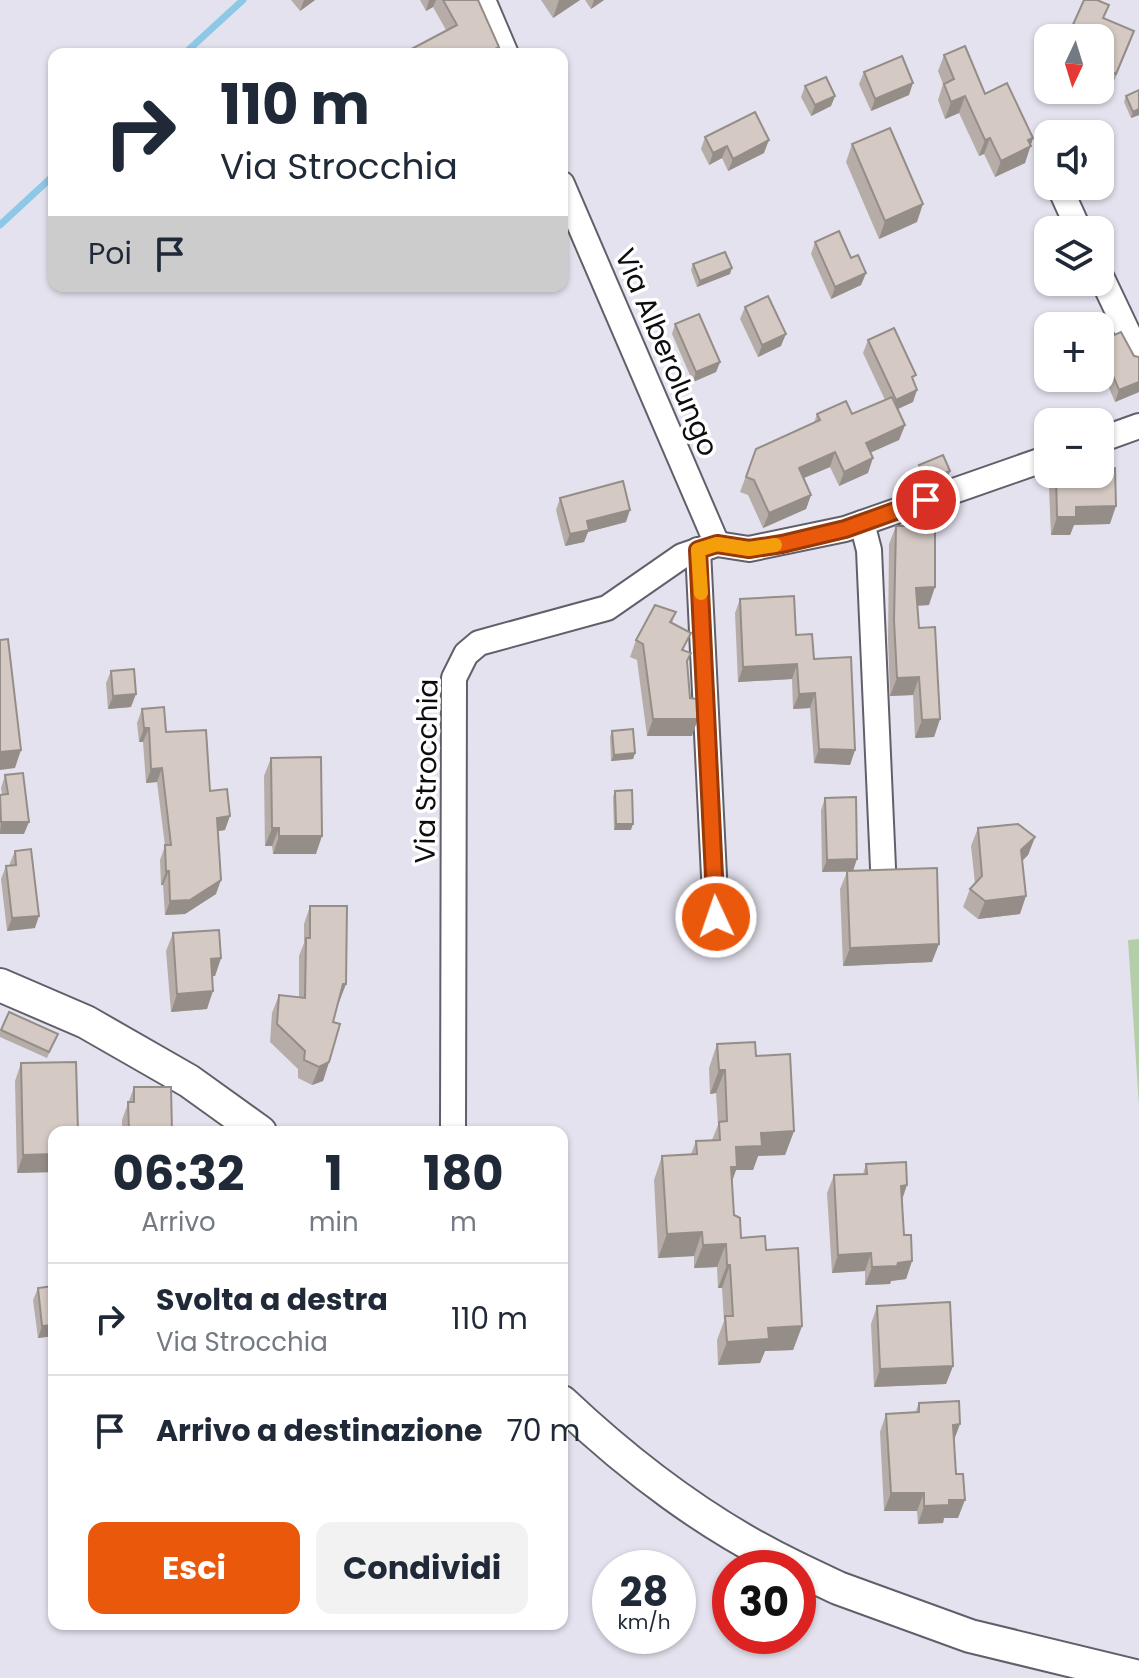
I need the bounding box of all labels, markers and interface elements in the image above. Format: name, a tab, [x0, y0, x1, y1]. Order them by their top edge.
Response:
north arrow	[1034, 24, 1114, 104]
map controls	[1034, 24, 1114, 488]
text: 110 m	[220, 65, 370, 144]
icon: right	[88, 80, 192, 184]
button: sound	[1034, 120, 1114, 200]
text: Via Strocchia	[220, 141, 458, 192]
button: layers	[1034, 216, 1114, 296]
text: Poi	[88, 232, 132, 275]
icon: arrive	[148, 232, 192, 276]
street label: Via Alberolungo	[605, 242, 728, 462]
button: +	[1034, 312, 1114, 392]
button: −	[1034, 408, 1114, 488]
pin	[892, 466, 960, 534]
icon: arrive	[904, 478, 948, 522]
street label: Via Strocchia	[405, 678, 448, 864]
position arrow	[674, 875, 758, 959]
text: 06:32	[112, 1140, 244, 1207]
text: 1	[325, 1140, 343, 1207]
text: 180	[423, 1140, 504, 1207]
text: Arrivo	[141, 1204, 216, 1240]
text: min	[309, 1204, 359, 1240]
text: m	[450, 1204, 477, 1240]
text: Svolta a destra	[156, 1278, 388, 1321]
icon: right	[88, 1297, 132, 1341]
text: 110 m	[451, 1297, 528, 1340]
text: Via Strocchia	[156, 1324, 328, 1360]
icon: arrive	[88, 1409, 132, 1453]
text: Arrivo a destinazione	[156, 1409, 482, 1452]
text: 70 m	[506, 1409, 581, 1452]
button: Esci	[88, 1522, 300, 1614]
button: Condividi	[316, 1522, 528, 1614]
speed limit sign: 30	[712, 1550, 816, 1654]
text: 28	[620, 1564, 668, 1620]
text: km/h	[617, 1608, 671, 1636]

